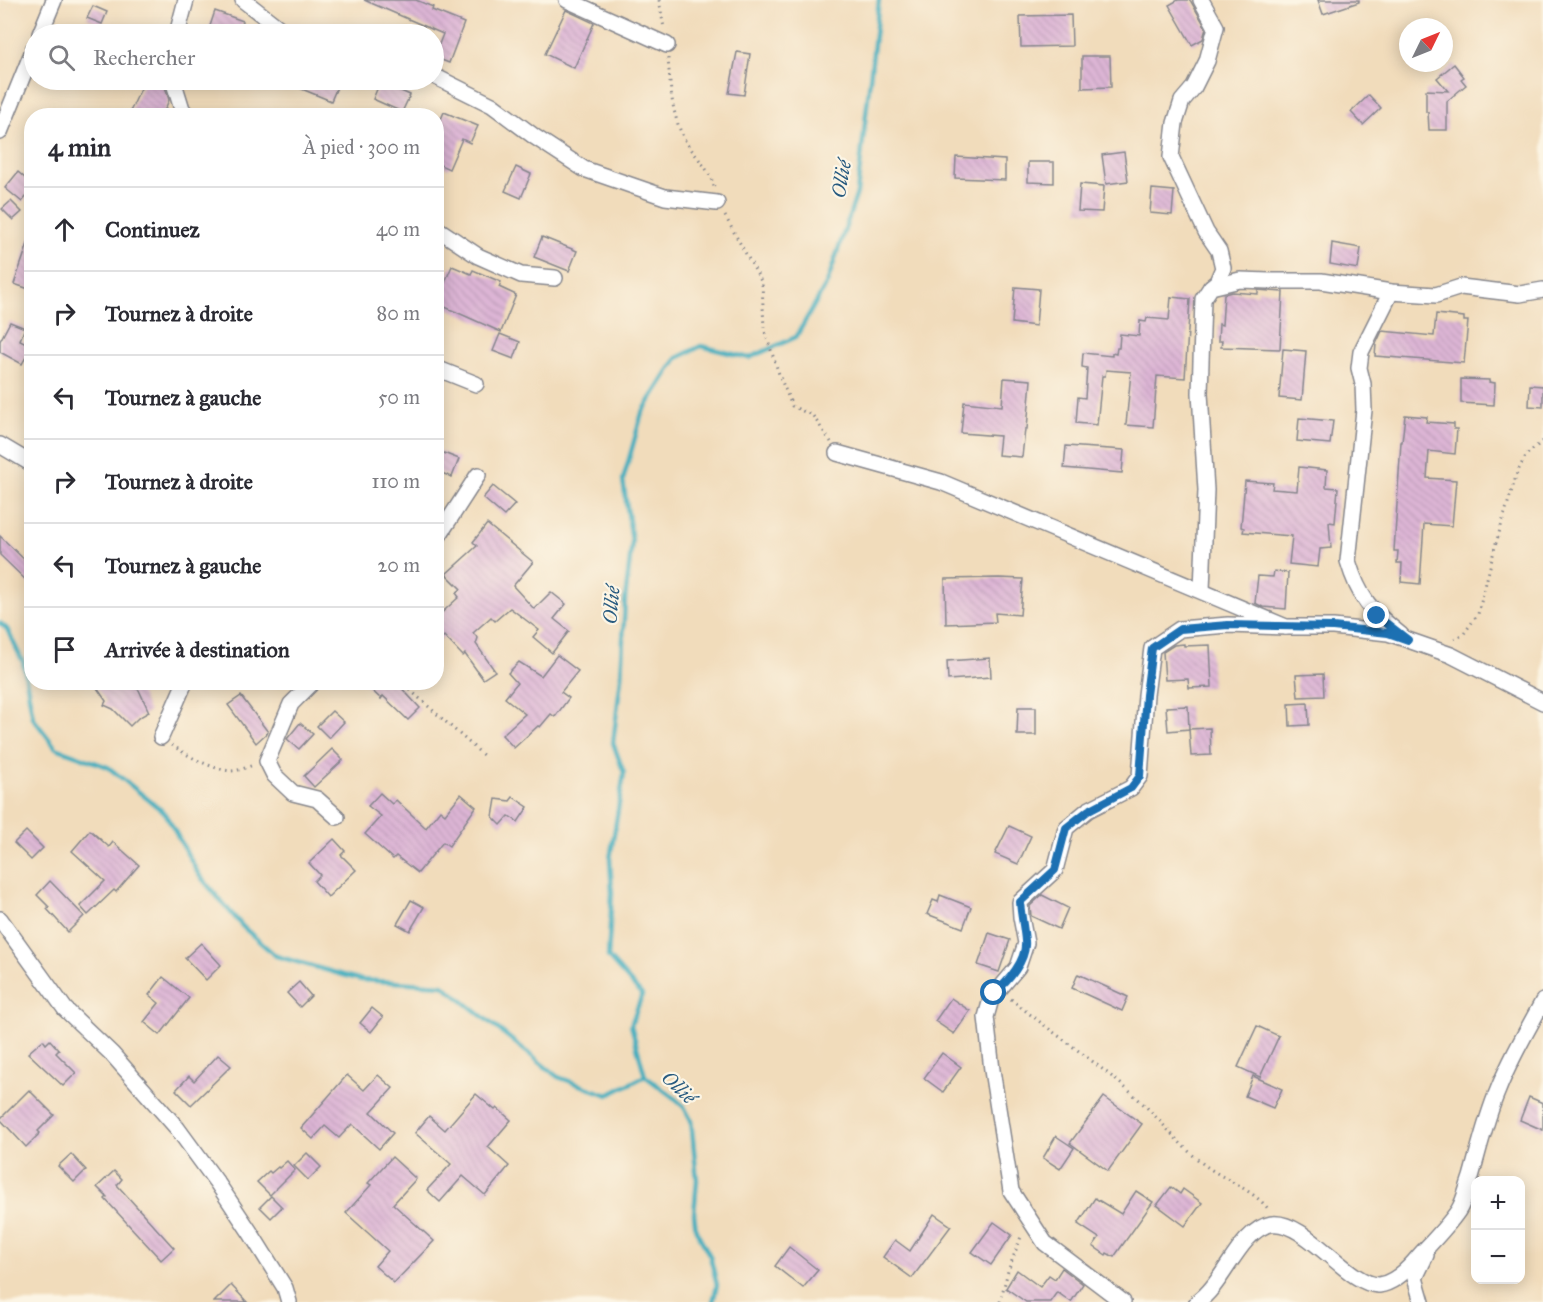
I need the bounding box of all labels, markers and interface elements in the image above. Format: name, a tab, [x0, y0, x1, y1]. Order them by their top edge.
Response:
north arrow	[1399, 18, 1453, 72]
search box	[24, 24, 444, 90]
icon: search	[45, 41, 78, 74]
text: Rechercher	[93, 44, 195, 71]
text: 4 min	[48, 131, 111, 163]
text: À pied · 300 m	[303, 135, 420, 159]
water label: Ollié	[826, 155, 857, 200]
icon: ahead	[48, 213, 81, 246]
text: Continuez	[105, 216, 200, 243]
text: 40 m	[376, 217, 420, 241]
icon: right	[48, 297, 81, 330]
text: Tournez à droite	[105, 300, 253, 327]
text: 80 m	[377, 301, 420, 325]
icon: left	[48, 381, 81, 414]
text: Tournez à gauche	[105, 384, 261, 411]
text: 50 m	[378, 385, 420, 409]
icon: right	[48, 465, 81, 498]
text: Tournez à droite	[105, 468, 253, 495]
text: 110 m	[372, 469, 420, 493]
icon: left	[48, 549, 81, 582]
text: Tournez à gauche	[105, 552, 261, 579]
text: 20 m	[377, 553, 420, 577]
water label: Ollié	[597, 582, 625, 625]
route end	[1363, 602, 1389, 628]
icon: arrive	[48, 633, 81, 666]
text: Arrivée à destination	[105, 636, 290, 663]
route start	[980, 979, 1006, 1005]
water label: Ollié	[657, 1065, 704, 1111]
map controls	[1471, 1176, 1525, 1284]
button: +	[1471, 1176, 1525, 1230]
button: −	[1471, 1230, 1525, 1284]

